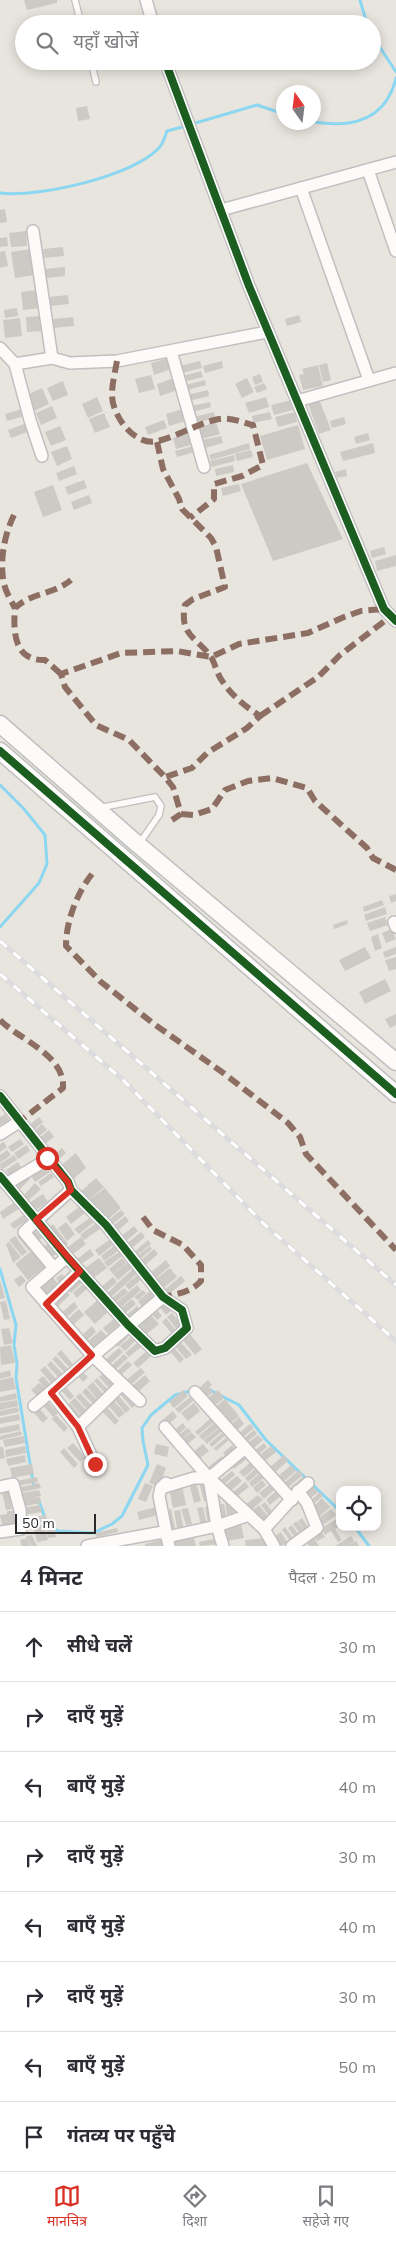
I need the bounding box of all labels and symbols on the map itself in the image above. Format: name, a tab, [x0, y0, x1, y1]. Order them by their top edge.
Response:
north arrow	[276, 85, 321, 130]
route start	[36, 1147, 59, 1170]
route end	[84, 1453, 107, 1476]
scale bar	[15, 1511, 96, 1534]

